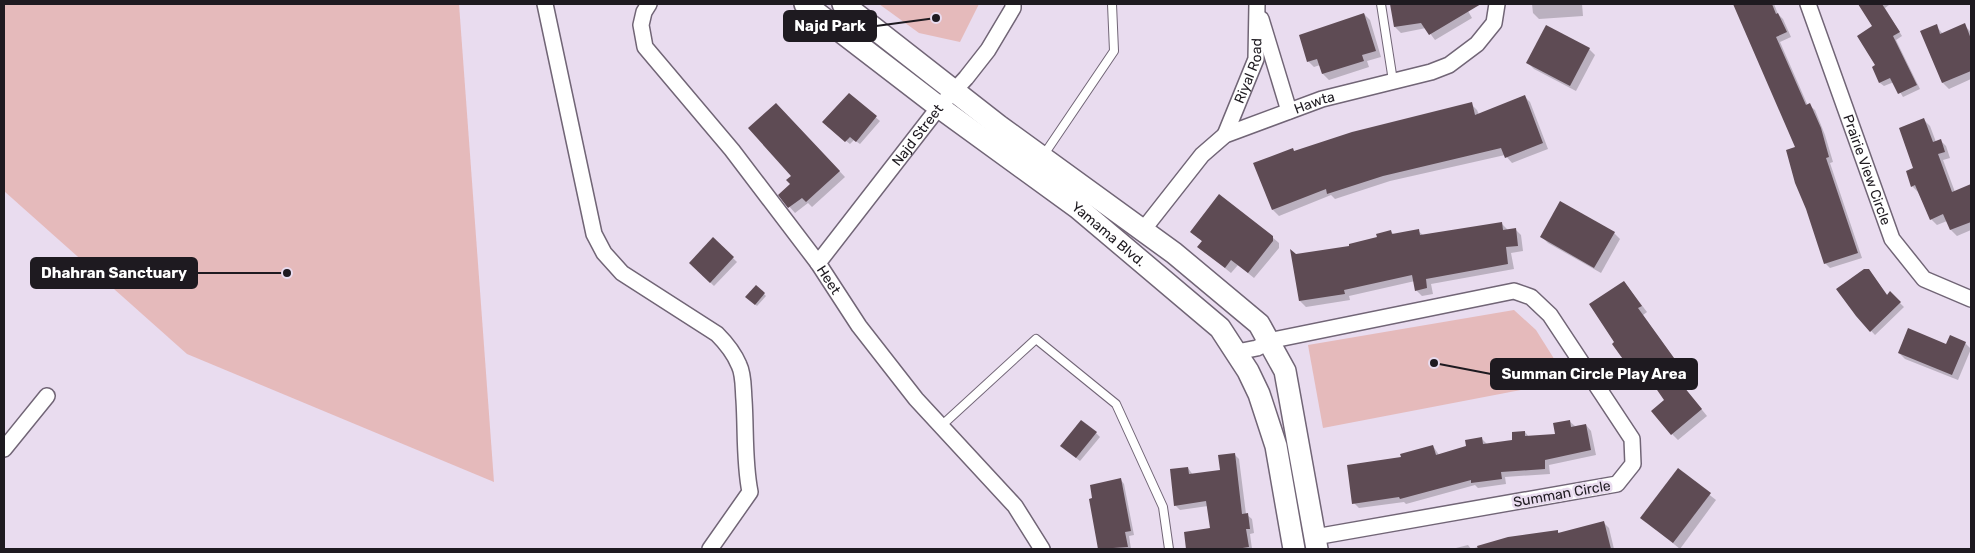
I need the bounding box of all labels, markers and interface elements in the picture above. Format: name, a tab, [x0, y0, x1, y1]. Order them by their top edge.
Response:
callout: Najd Park	[784, 11, 876, 41]
text: Najd Park	[794, 17, 866, 35]
street label: Riyal Road	[1230, 38, 1265, 106]
street label: Hawta	[1291, 88, 1336, 117]
street label: Najd Street	[888, 100, 947, 169]
street label: Prairie View Circle	[1840, 112, 1895, 228]
street label: Yamama Blvd.	[1069, 198, 1149, 270]
callout: Dhahran Sanctuary	[31, 258, 197, 288]
street label: Heet	[813, 262, 845, 298]
text: Dhahran Sanctuary	[41, 264, 187, 282]
callout: Summan Circle Play Area	[1491, 359, 1697, 389]
text: Summan Circle Play Area	[1501, 365, 1687, 383]
street label: Summan Circle	[1512, 477, 1612, 511]

